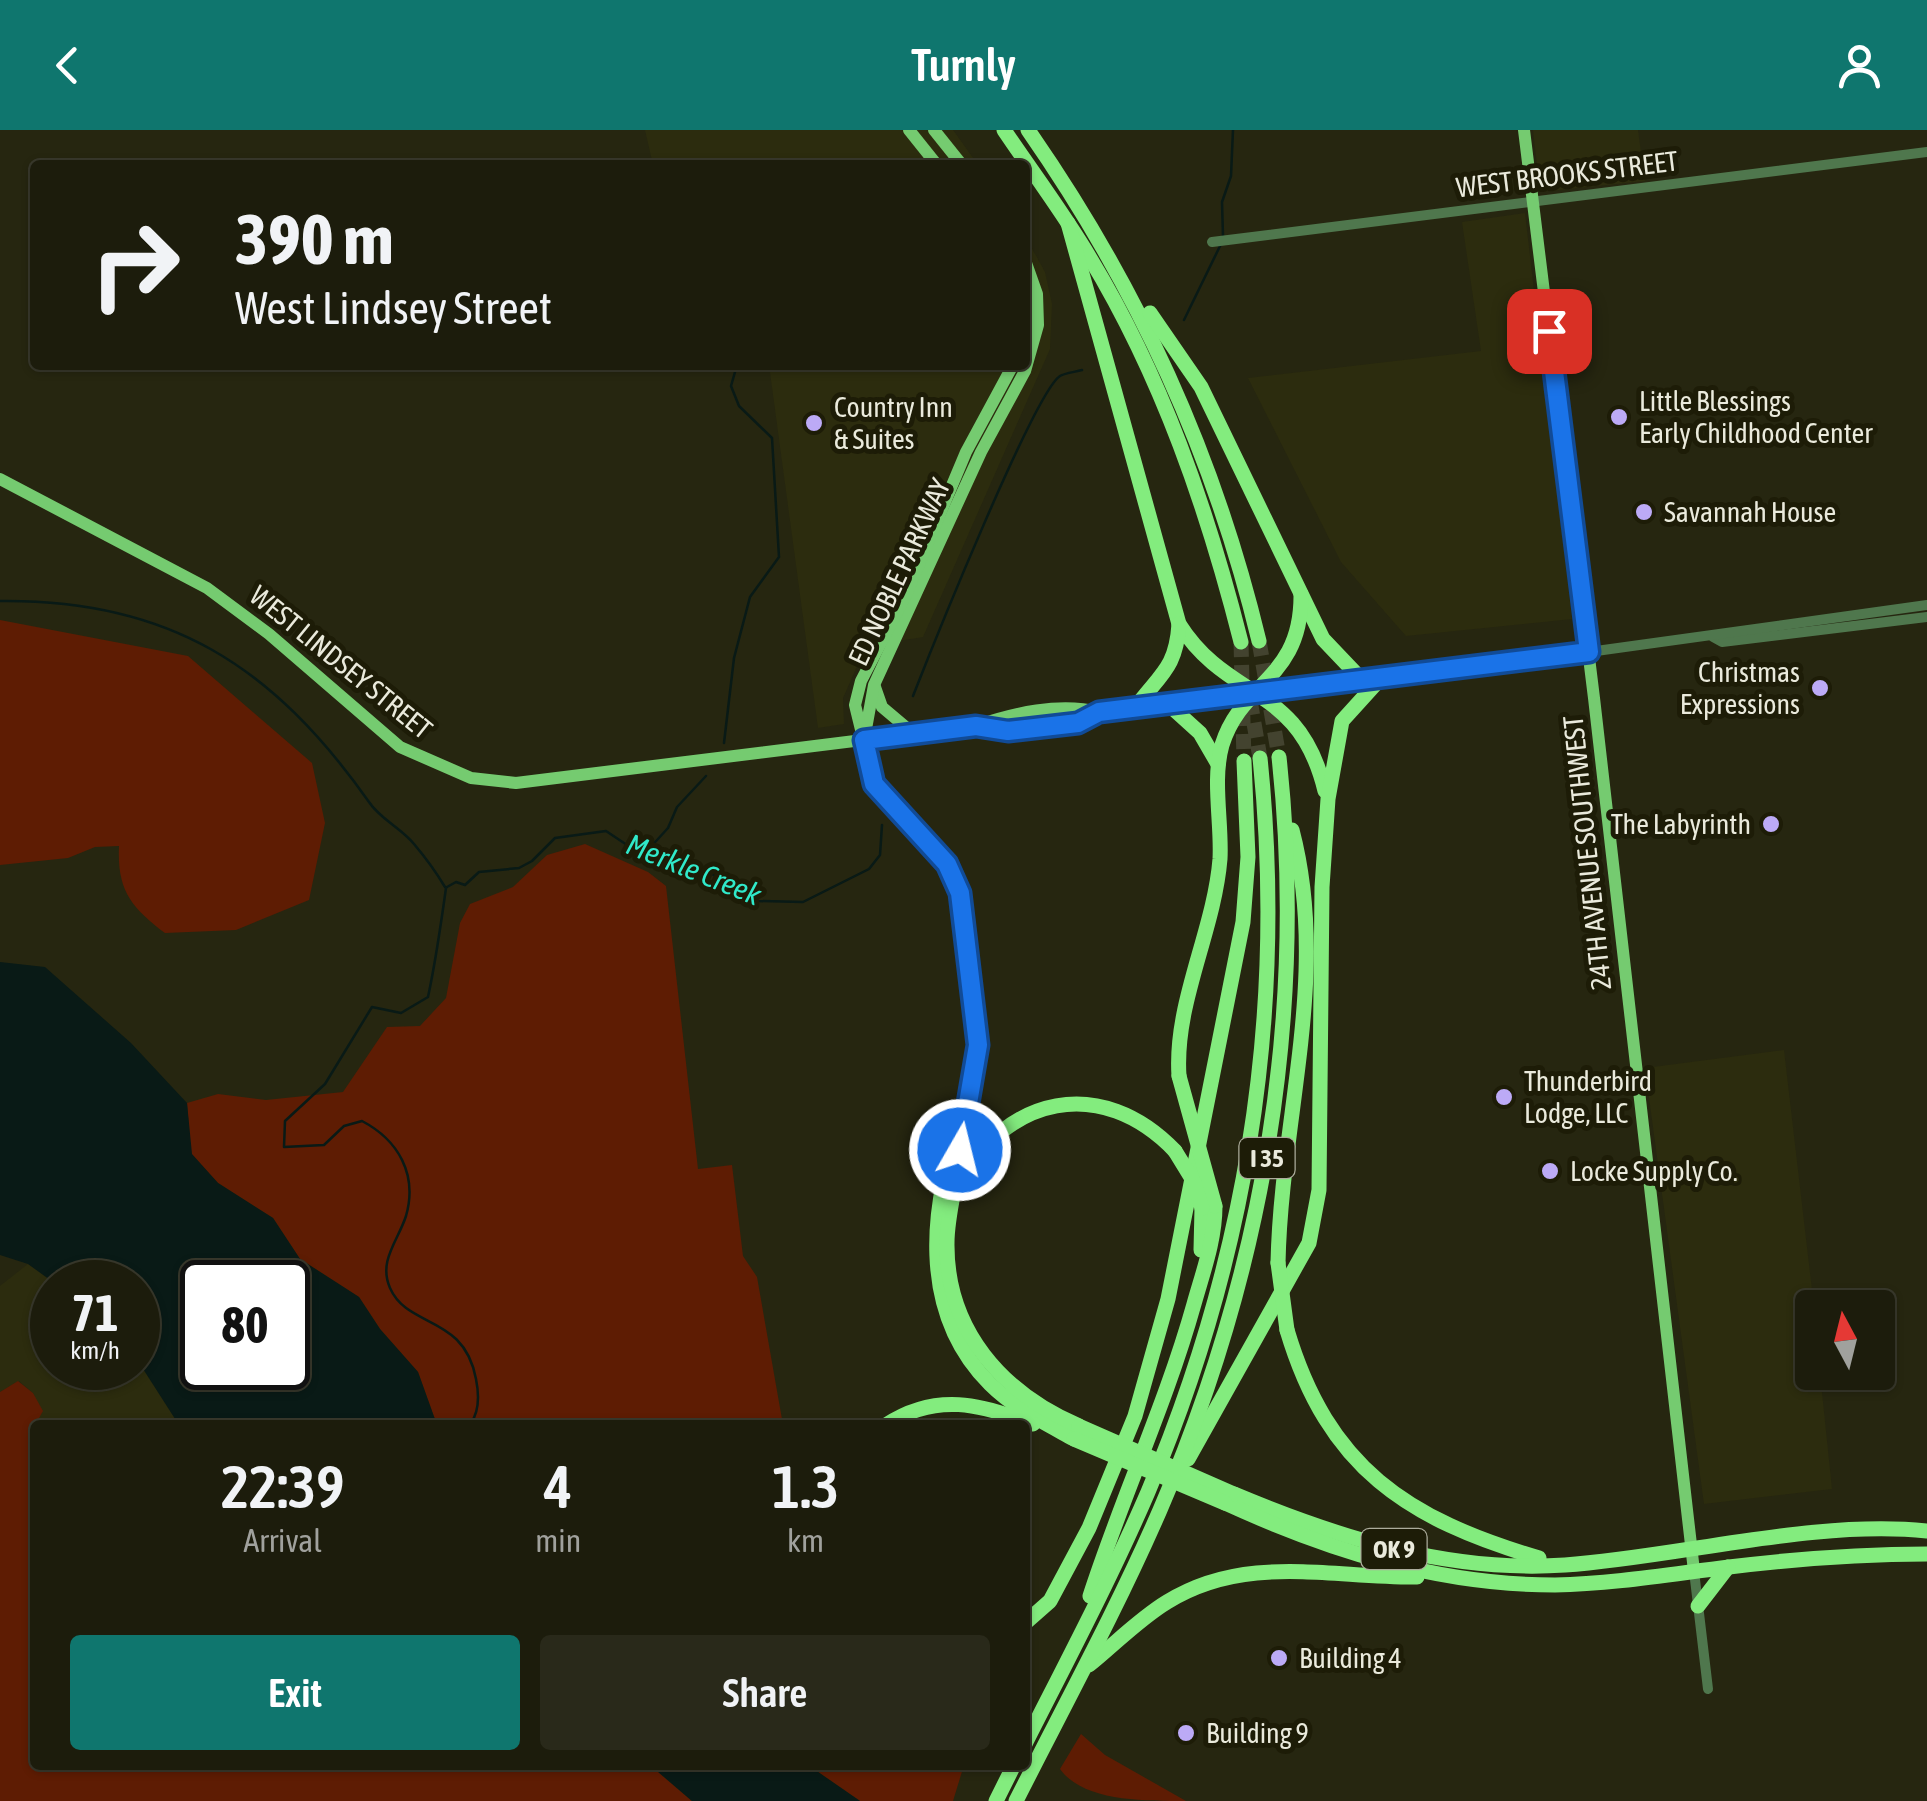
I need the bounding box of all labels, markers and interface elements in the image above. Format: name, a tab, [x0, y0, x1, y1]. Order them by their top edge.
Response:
icon: back	[40, 38, 95, 93]
icon: person	[1832, 38, 1887, 93]
text: Turnly	[911, 39, 1016, 91]
street label: WEST BROOKS STREET	[1454, 145, 1680, 203]
text: 390 m	[235, 199, 394, 279]
icon: right	[70, 200, 200, 330]
text: West Lindsey Street	[235, 282, 552, 334]
pin	[1507, 289, 1592, 374]
icon: arrive	[1522, 304, 1577, 359]
place label: Little Blessings Early Childhood Center	[1639, 385, 1873, 449]
place label: Country Inn & Suites	[834, 391, 953, 455]
marker: Little Blessings Early Childhood Center	[1608, 406, 1630, 428]
marker: Country Inn & Suites	[803, 412, 825, 434]
street label: ED NOBLE PARKWAY	[842, 473, 957, 671]
place label: Savannah House	[1664, 496, 1836, 528]
marker: Savannah House	[1633, 501, 1655, 523]
street label: WEST LINDSEY STREET	[244, 579, 438, 745]
place label: Christmas Expressions	[1680, 656, 1800, 720]
marker: Christmas Expressions	[1809, 677, 1831, 699]
street label: 24TH AVENUE SOUTHWEST	[1557, 714, 1617, 992]
place label: The Labyrinth	[1611, 808, 1751, 840]
marker: The Labyrinth	[1760, 813, 1782, 835]
water label: Merkle Creek	[622, 827, 767, 912]
place label: Thunderbird Lodge, LLC	[1524, 1065, 1652, 1129]
marker: Thunderbird Lodge, LLC	[1493, 1086, 1515, 1108]
position arrow	[908, 1098, 1012, 1202]
road number: I 35	[1240, 1138, 1294, 1178]
place label: Locke Supply Co.	[1570, 1155, 1738, 1187]
marker: Locke Supply Co.	[1539, 1160, 1561, 1182]
speed limit sign: 80	[180, 1260, 310, 1390]
text: 71	[71, 1284, 118, 1342]
north arrow	[1795, 1290, 1895, 1390]
map controls	[1795, 1290, 1895, 1390]
text: km/h	[70, 1336, 120, 1364]
text: 22:39	[221, 1452, 344, 1521]
text: 4	[544, 1452, 572, 1521]
text: 1.3	[772, 1452, 839, 1521]
text: Arrival	[244, 1522, 322, 1559]
text: min	[535, 1522, 581, 1559]
text: km	[787, 1522, 824, 1559]
road number: OK 9	[1362, 1529, 1426, 1569]
button: Exit	[70, 1635, 520, 1750]
button: Share	[540, 1635, 990, 1750]
place label: Building 4	[1299, 1642, 1402, 1674]
marker: Building 4	[1268, 1647, 1290, 1669]
place label: Building 9	[1206, 1717, 1309, 1749]
marker: Building 9	[1175, 1722, 1197, 1744]

